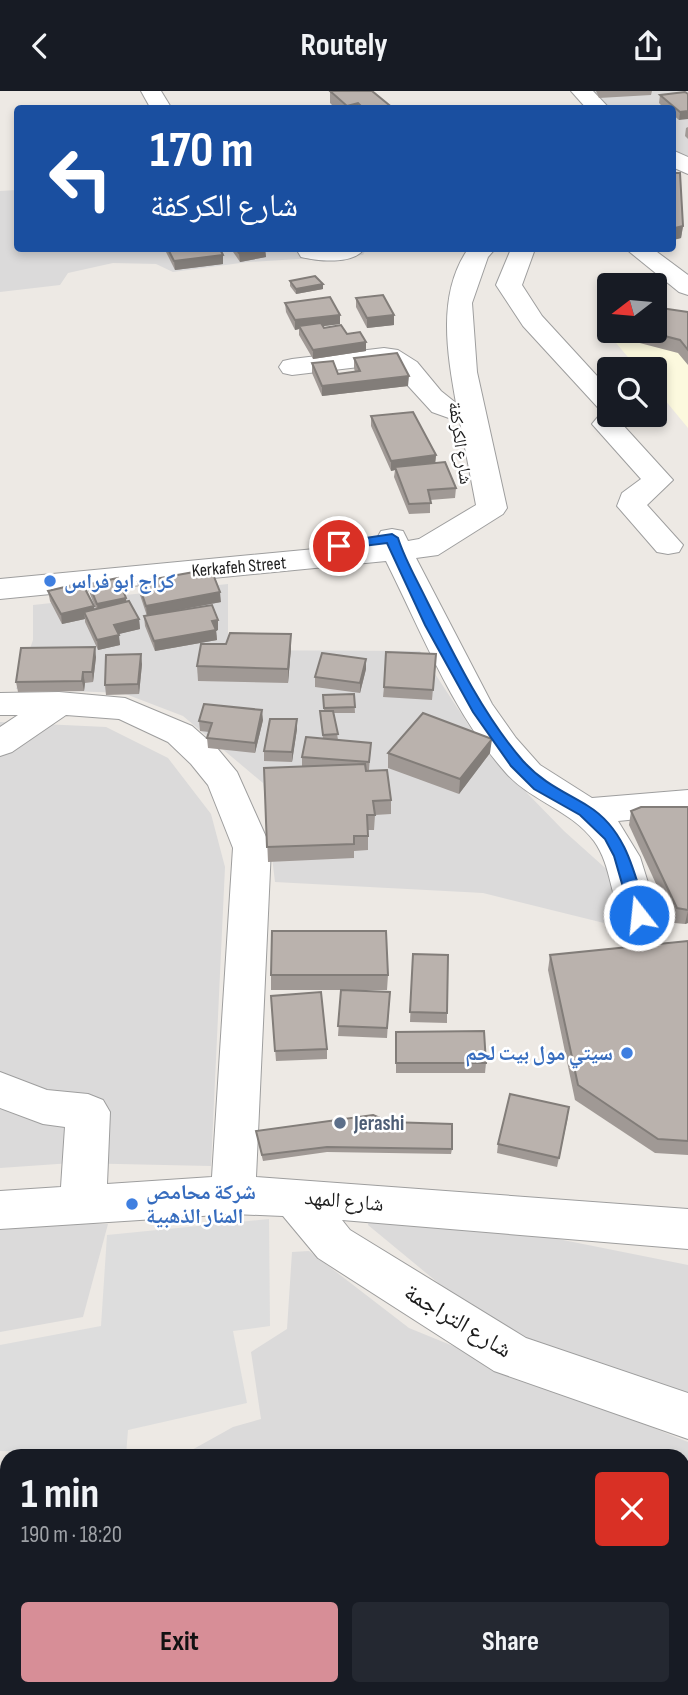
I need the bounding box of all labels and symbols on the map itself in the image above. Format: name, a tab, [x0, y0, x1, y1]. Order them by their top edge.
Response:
north arrow	[597, 273, 667, 343]
street label: شارع الكركفة	[444, 400, 476, 486]
pin	[309, 516, 369, 576]
street label: Kerkafeh Street	[191, 552, 288, 582]
place label: كراج ابو فراس	[64, 569, 175, 594]
marker: كراج ابو فراس	[42, 573, 58, 589]
position arrow	[602, 878, 676, 952]
place label: سيتي مول بيت لحم	[465, 1041, 613, 1069]
marker: سيتي مول بيت لحم	[619, 1045, 635, 1061]
place label: Jerashi	[353, 1111, 404, 1136]
marker: Jerashi	[332, 1115, 348, 1131]
place label: شركة محامص المنار الذهبية	[146, 1180, 256, 1229]
street label: شارع المهد	[303, 1185, 385, 1217]
marker: شركة محامص المنار الذهبية	[124, 1196, 140, 1212]
street label: شارع التراجمة	[399, 1278, 517, 1364]

